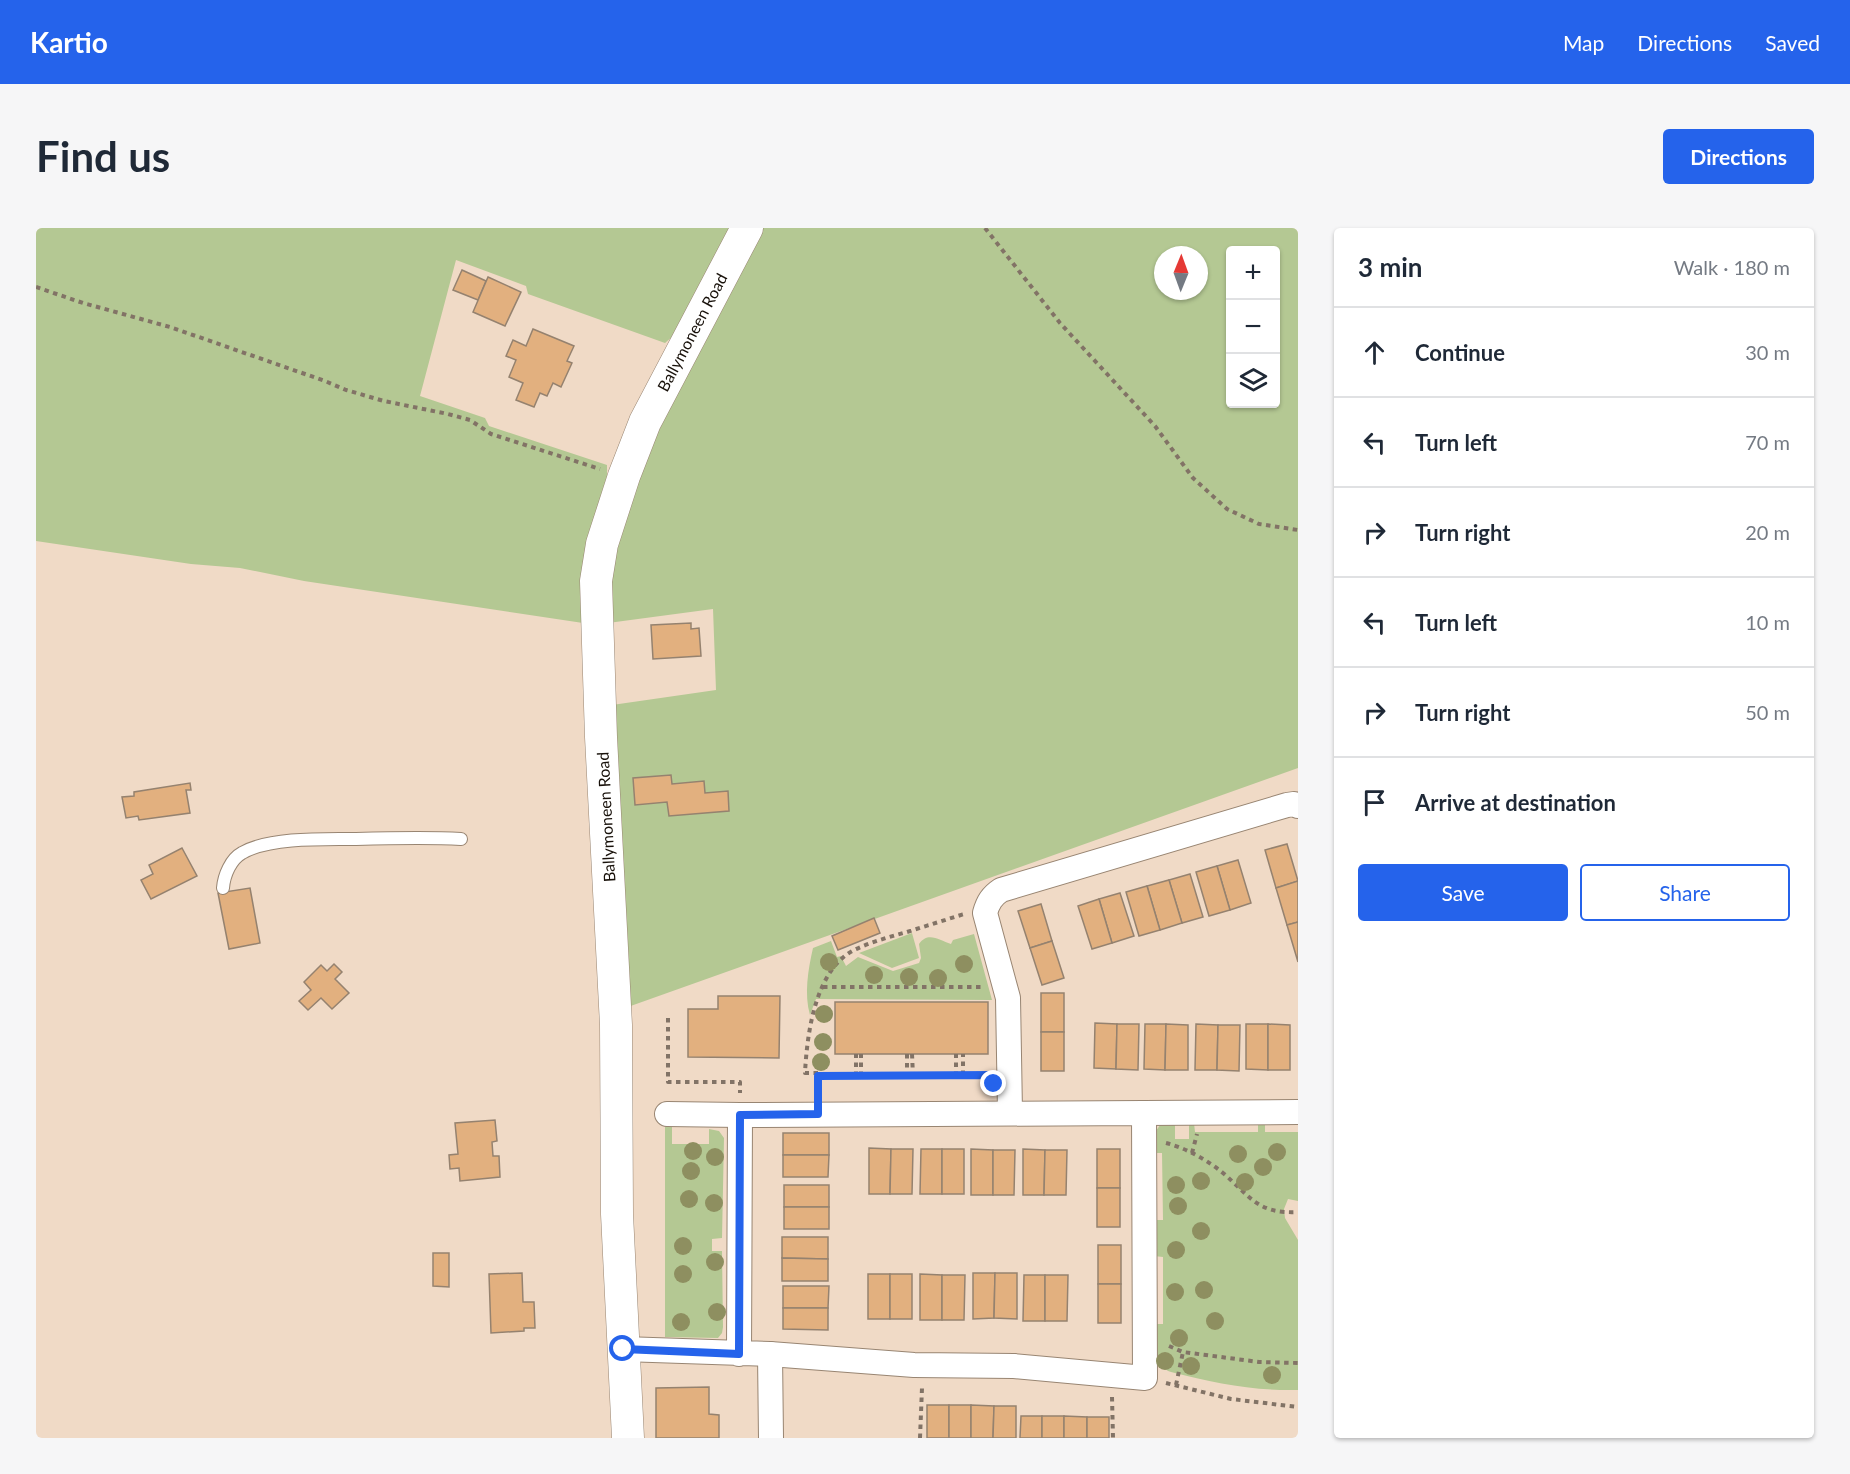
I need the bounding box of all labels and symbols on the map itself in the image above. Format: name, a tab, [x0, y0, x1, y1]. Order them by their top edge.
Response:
north arrow	[1154, 246, 1208, 300]
street label: Ballymoneen Road	[653, 270, 731, 394]
street label: Ballymoneen Road	[593, 751, 618, 883]
route end	[980, 1070, 1006, 1096]
route start	[609, 1335, 635, 1361]

